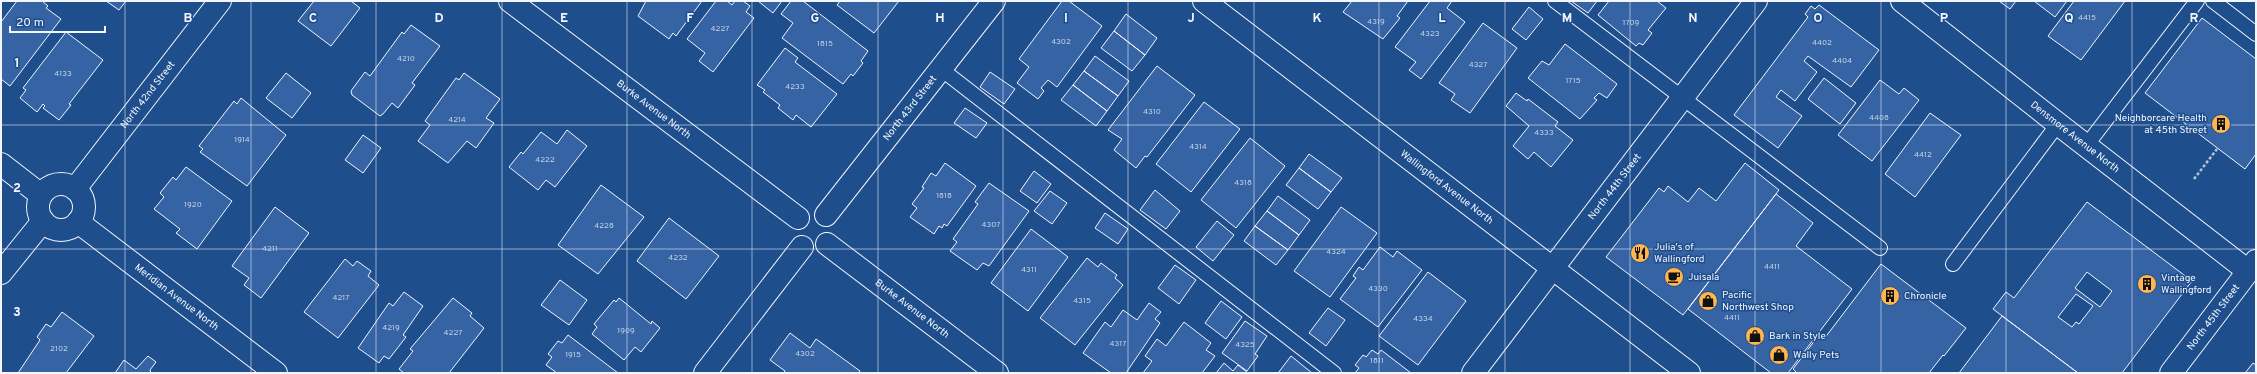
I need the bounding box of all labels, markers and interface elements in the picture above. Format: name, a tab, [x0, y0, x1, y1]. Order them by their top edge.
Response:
scale bar	[10, 8, 105, 34]
text: B	[184, 11, 193, 27]
text: C	[309, 11, 317, 27]
text: D	[434, 11, 444, 27]
text: E	[560, 11, 568, 27]
text: F	[686, 11, 694, 27]
text: G	[811, 11, 820, 27]
text: H	[935, 11, 945, 27]
text: I	[1064, 11, 1068, 27]
text: J	[1187, 11, 1195, 27]
text: K	[1312, 11, 1322, 27]
text: L	[1438, 11, 1446, 27]
text: M	[1562, 11, 1572, 27]
text: N	[1688, 11, 1698, 27]
text: O	[1813, 11, 1823, 27]
text: P	[1940, 11, 1949, 27]
text: Q	[2064, 11, 2074, 27]
text: R	[2190, 11, 2199, 27]
house number: 4415	[2078, 13, 2096, 23]
text: 20 m	[16, 15, 44, 31]
house number: 4319	[1367, 17, 1385, 27]
house number: 1709	[1623, 18, 1640, 28]
house number: 4227	[711, 24, 729, 34]
house number: 4323	[1420, 29, 1440, 39]
house number: 4302	[1051, 37, 1071, 47]
house number: 4402	[1812, 38, 1832, 48]
house number: 1815	[817, 39, 833, 49]
house number: 4210	[397, 54, 415, 64]
text: 1	[14, 56, 20, 72]
house number: 4404	[1832, 56, 1852, 66]
street label: North 42nd Street	[118, 58, 178, 131]
house number: 4327	[1469, 60, 1487, 70]
house number: 4133	[54, 69, 72, 79]
street label: North 43rd Street	[880, 72, 940, 143]
house number: 1715	[1565, 76, 1581, 86]
street label: Burke Avenue North	[614, 77, 694, 142]
house number: 4233	[785, 82, 805, 92]
street label: Densmore Avenue North	[2028, 98, 2122, 176]
house number: 4310	[1143, 107, 1161, 117]
place label: Neighborcare Health at 45th Street	[2115, 112, 2207, 137]
house number: 4408	[1869, 113, 1889, 123]
building icon: Neighborcare Health at 45th Street	[2210, 113, 2232, 135]
house number: 4214	[448, 115, 466, 125]
house number: 4333	[1534, 128, 1554, 138]
house number: 1914	[234, 135, 250, 145]
house number: 4314	[1189, 142, 1207, 152]
street label: Wallingford Avenue North	[1398, 147, 1496, 227]
house number: 4412	[1914, 150, 1932, 160]
street label: North 44th Street	[1585, 151, 1644, 222]
house number: 4222	[535, 155, 555, 165]
house number: 4318	[1234, 178, 1252, 188]
text: 2	[13, 181, 21, 197]
house number: 1818	[936, 191, 952, 201]
house number: 1920	[184, 200, 202, 210]
house number: 4307	[982, 220, 1000, 230]
house number: 4228	[594, 221, 614, 231]
place label: Julia's of Wallingford	[1654, 241, 1704, 266]
restaurant icon: Julia's of Wallingford	[1629, 242, 1651, 264]
house number: 4211	[262, 244, 278, 254]
house number: 4324	[1326, 247, 1346, 257]
house number: 4232	[668, 253, 688, 263]
street label: Meridian Avenue North	[132, 261, 221, 334]
house number: 4411	[1764, 262, 1780, 272]
house number: 4311	[1021, 265, 1037, 275]
cafe icon: Juisala	[1663, 266, 1685, 288]
place label: Juisala	[1688, 271, 1719, 284]
place label: Vintage Wallingford	[2161, 272, 2211, 297]
building icon: Vintage Wallingford	[2136, 273, 2158, 295]
street label: Burke Avenue North	[872, 276, 952, 341]
street label: North 45th Street	[2184, 281, 2243, 353]
house number: 4330	[1368, 284, 1388, 294]
building icon: Chronicle	[1879, 285, 1901, 307]
place label: Pacific Northwest Shop	[1722, 289, 1794, 314]
shop icon: Pacific Northwest Shop	[1697, 290, 1719, 312]
place label: Chronicle	[1904, 290, 1947, 303]
house number: 4217	[333, 293, 350, 303]
house number: 4315	[1073, 296, 1091, 306]
text: 3	[13, 305, 21, 321]
house number: 4411	[1724, 313, 1740, 323]
house number: 4334	[1413, 314, 1433, 324]
house number: 4219	[382, 323, 400, 333]
shop icon: Bark in Style	[1744, 325, 1766, 347]
house number: 1909	[617, 326, 635, 336]
house number: 4227	[444, 328, 462, 338]
place label: Bark in Style	[1769, 330, 1826, 343]
house number: 4317	[1110, 339, 1126, 349]
house number: 4325	[1235, 340, 1255, 350]
house number: 2102	[50, 344, 68, 354]
shop icon: Wally Pets	[1768, 344, 1790, 366]
house number: 4302	[795, 349, 815, 359]
place label: Wally Pets	[1793, 349, 1840, 362]
house number: 1915	[565, 350, 581, 360]
house number: 1811	[1370, 356, 1384, 366]

